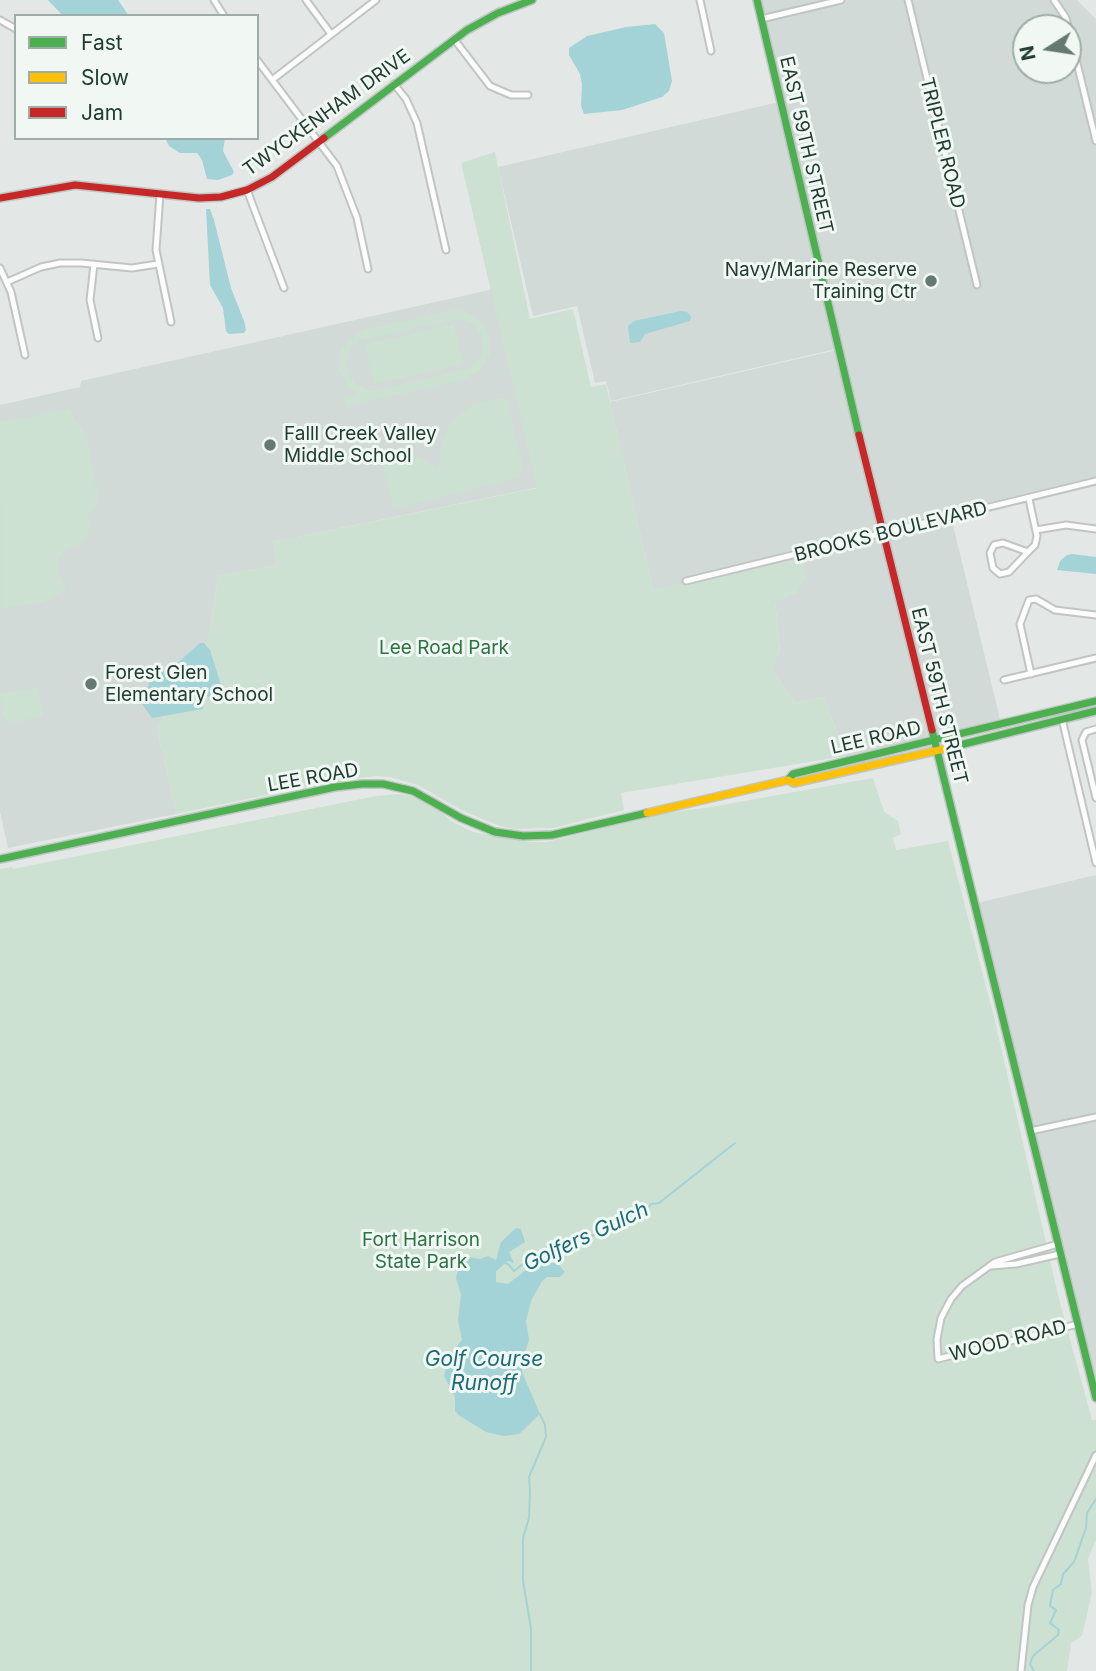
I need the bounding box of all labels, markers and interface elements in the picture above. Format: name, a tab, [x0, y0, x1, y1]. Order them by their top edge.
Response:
legend	[14, 14, 259, 140]
north arrow	[1012, 14, 1082, 84]
text: Fast	[81, 30, 123, 55]
text: N	[1015, 44, 1041, 63]
street label: TWYCKENHAM DRIVE	[239, 45, 415, 181]
street label: EAST 59TH STREET	[775, 54, 837, 236]
text: Slow	[81, 65, 129, 90]
street label: TRIPLER ROAD	[915, 75, 969, 211]
text: Jam	[81, 100, 123, 125]
place label: Navy/Marine Reserve Training Ctr	[725, 259, 917, 303]
marker: Navy/Marine Reserve Training Ctr	[923, 273, 939, 289]
place label: Falll Creek Valley Middle School	[284, 423, 437, 467]
marker: Falll Creek Valley Middle School	[262, 437, 278, 453]
street label: BROOKS BOULEVARD	[792, 497, 990, 567]
street label: EAST 59TH STREET	[906, 605, 972, 787]
park label: Lee Road Park	[379, 637, 509, 659]
place label: Forest Glen Elementary School	[105, 662, 273, 706]
marker: Forest Glen Elementary School	[83, 676, 99, 692]
street label: LEE ROAD	[829, 717, 923, 759]
street label: LEE ROAD	[266, 759, 360, 797]
water label: Golfers Gulch	[519, 1197, 653, 1277]
park label: Fort Harrison State Park	[362, 1229, 480, 1273]
street label: WOOD ROAD	[947, 1315, 1069, 1367]
water label: Golf Course Runoff	[425, 1347, 543, 1397]

